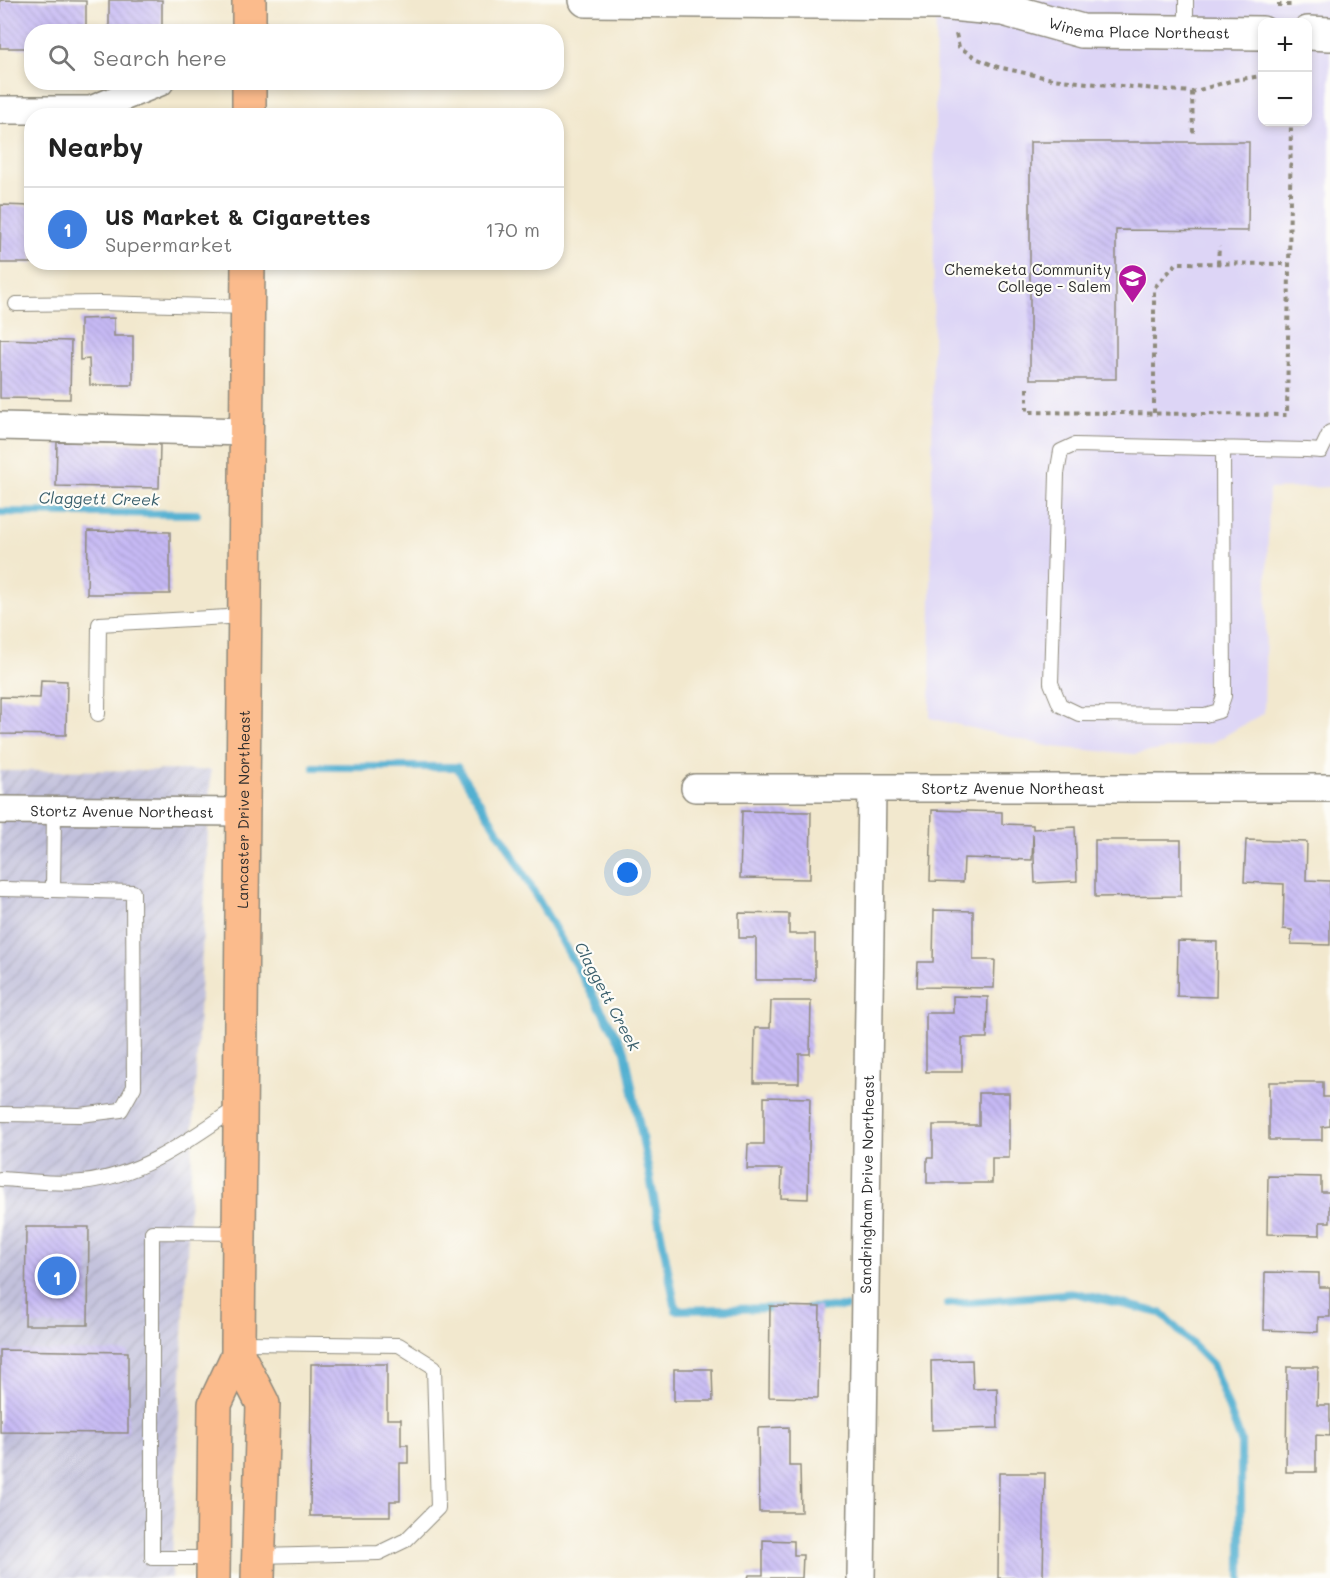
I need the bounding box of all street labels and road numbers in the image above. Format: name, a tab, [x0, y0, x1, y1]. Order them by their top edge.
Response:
street label: Winema Place Northeast	[1046, 12, 1230, 43]
street label: Lancaster Drive Northeast	[232, 710, 254, 909]
street label: Stortz Avenue Northeast	[921, 778, 1105, 798]
street label: Stortz Avenue Northeast	[30, 800, 214, 822]
street label: Sandringham Drive Northeast	[855, 1074, 878, 1294]

